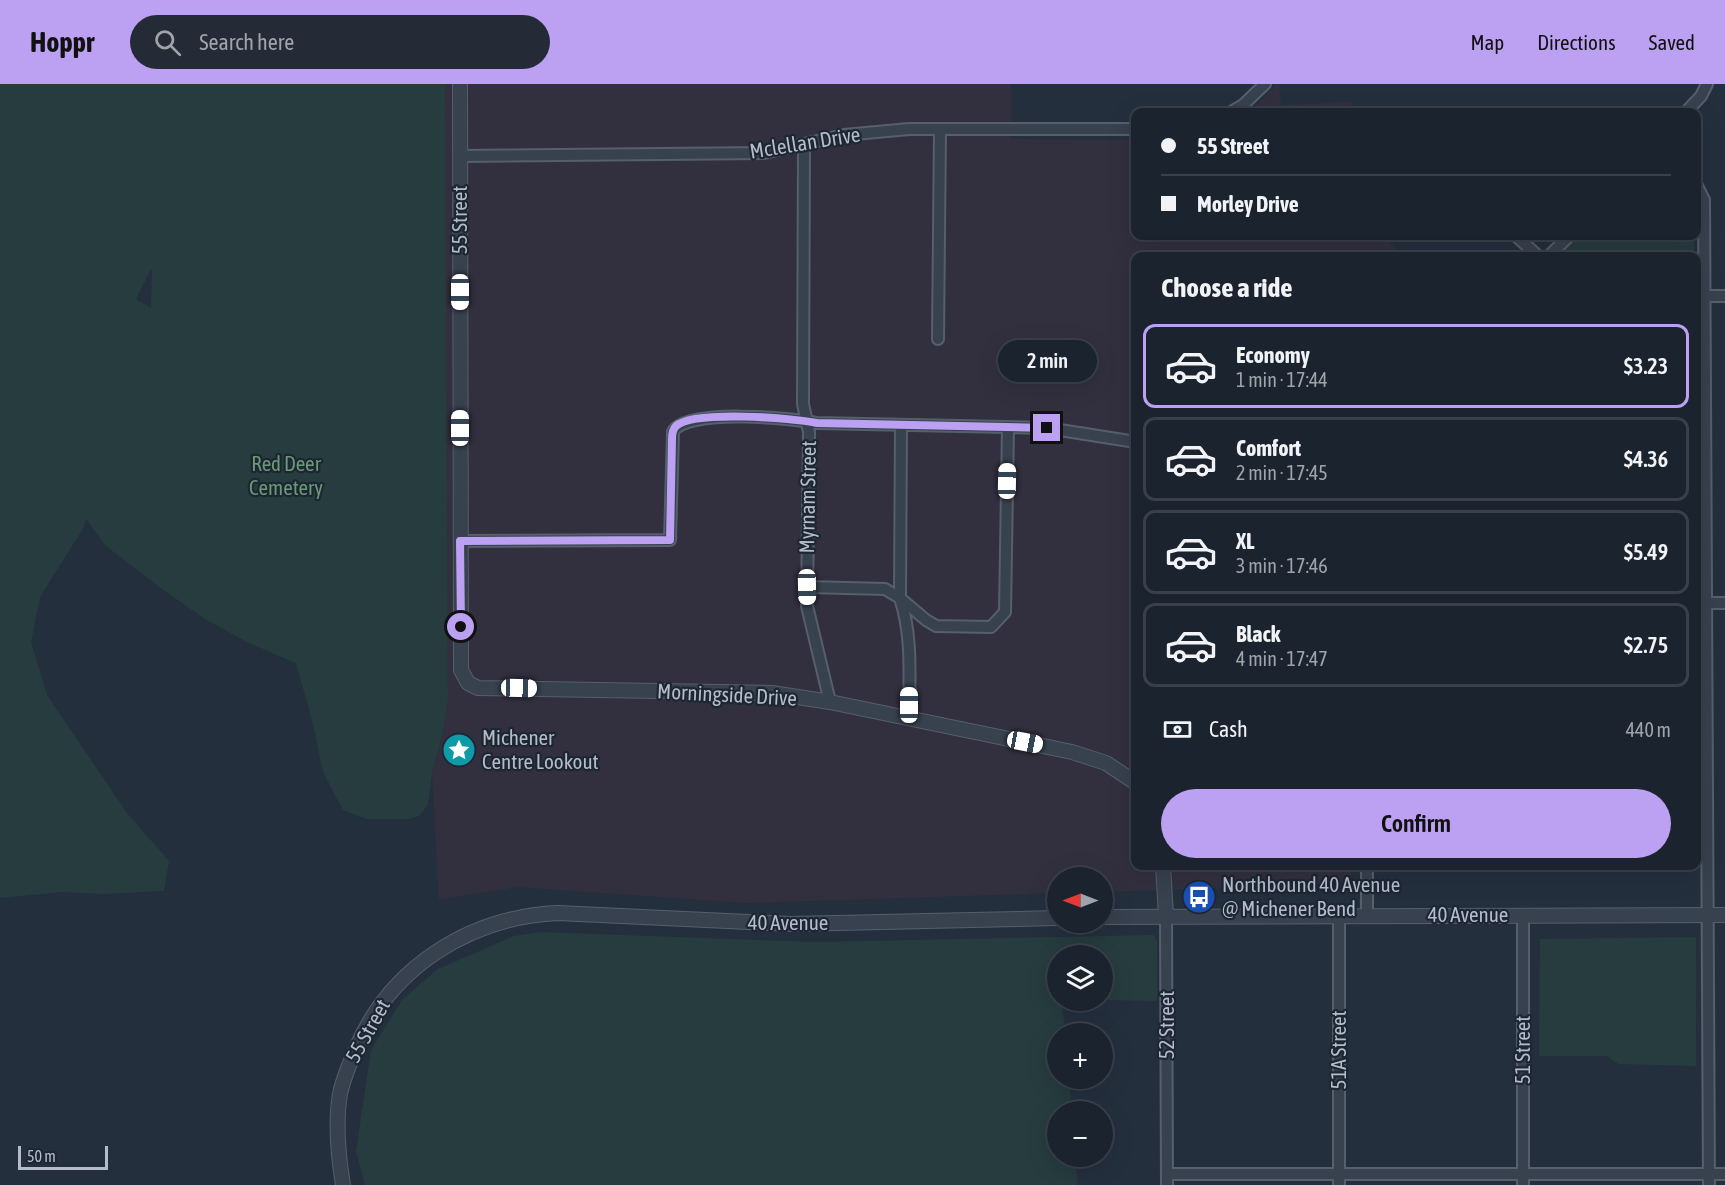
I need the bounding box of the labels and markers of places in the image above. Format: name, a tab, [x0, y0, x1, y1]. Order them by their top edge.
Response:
place label: Michener Centre Lookout	[482, 725, 599, 773]
place icon: Michener Centre Lookout	[441, 732, 477, 768]
place label: Northbound 40 Avenue @ Michener Bend	[1222, 872, 1400, 920]
bus stop icon: Northbound 40 Avenue @ Michener Bend	[1181, 879, 1217, 915]

